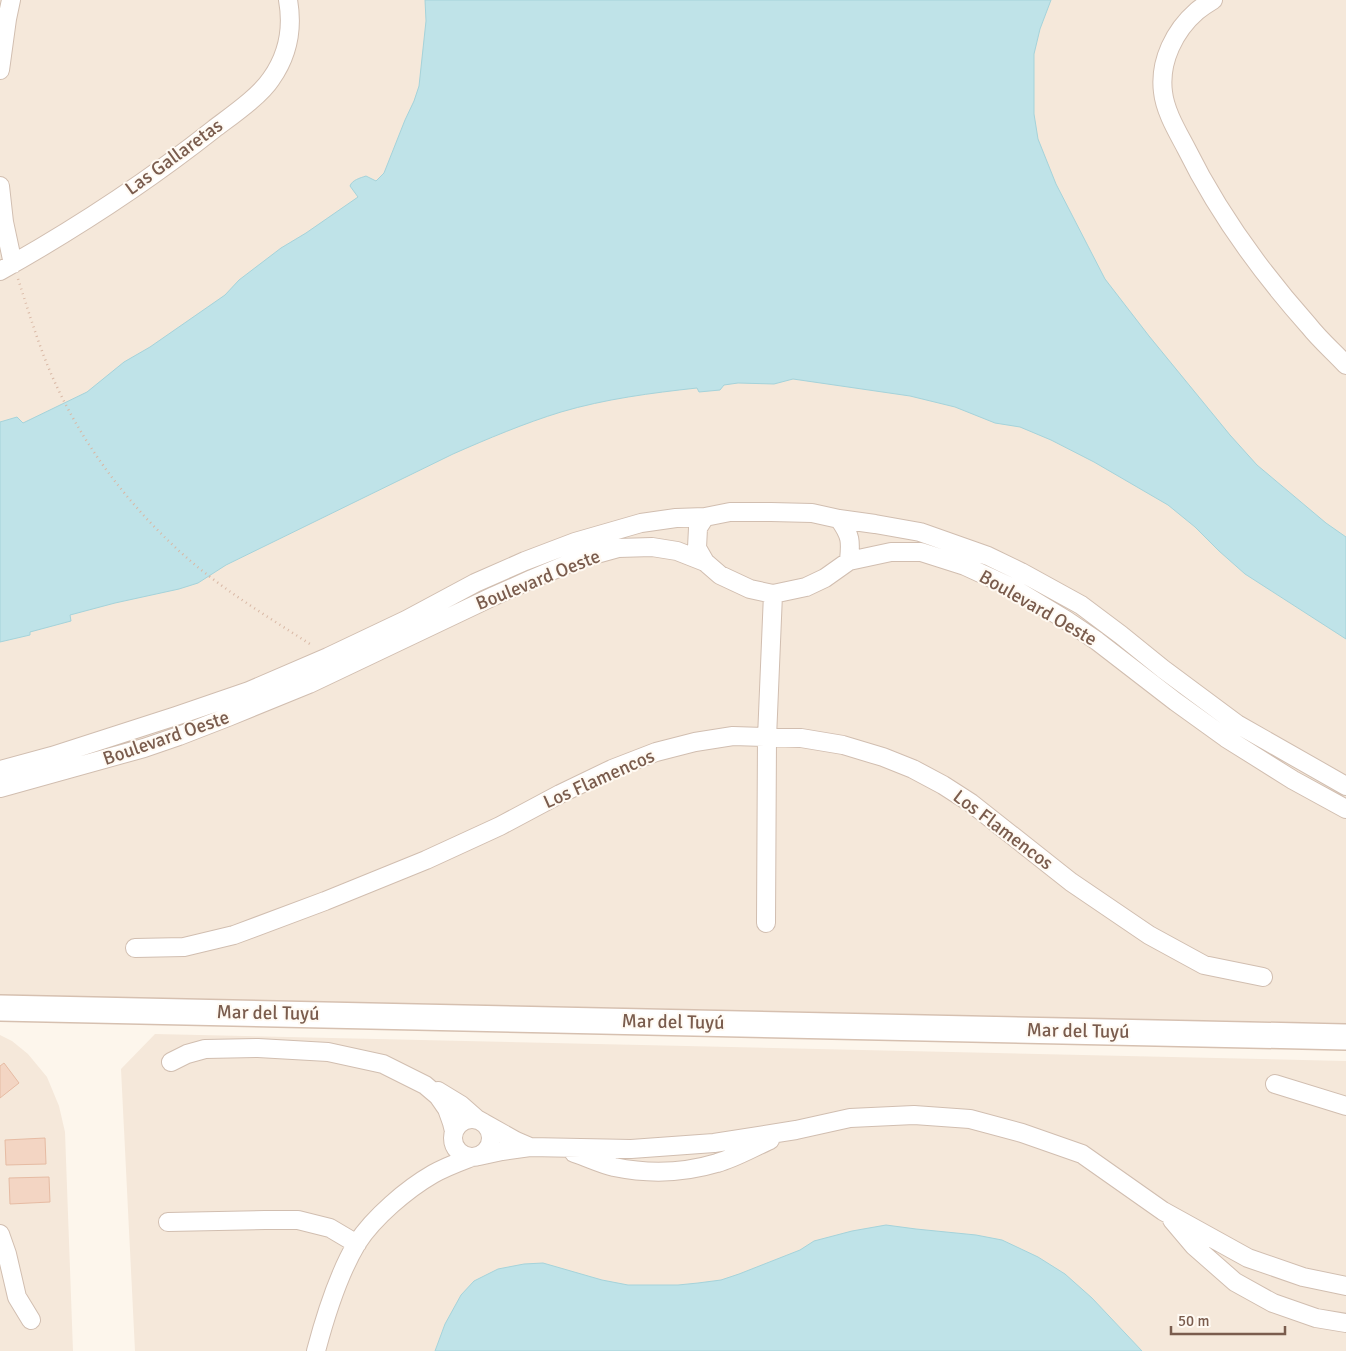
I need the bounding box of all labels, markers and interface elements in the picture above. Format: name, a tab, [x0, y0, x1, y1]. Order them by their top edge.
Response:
street label: Las Gallaretas	[120, 113, 228, 201]
street label: Boulevard Oeste	[472, 544, 604, 616]
street label: Boulevard Oeste	[975, 565, 1101, 651]
street label: Boulevard Oeste	[100, 705, 232, 771]
street label: Los Flamencos	[540, 744, 658, 814]
street label: Los Flamencos	[948, 785, 1058, 875]
street label: Mar del Tuyú	[216, 1000, 320, 1026]
street label: Mar del Tuyú	[621, 1009, 725, 1035]
street label: Mar del Tuyú	[1026, 1018, 1130, 1044]
scale bar	[1171, 1304, 1285, 1336]
text: 50 m	[1178, 1312, 1209, 1330]

